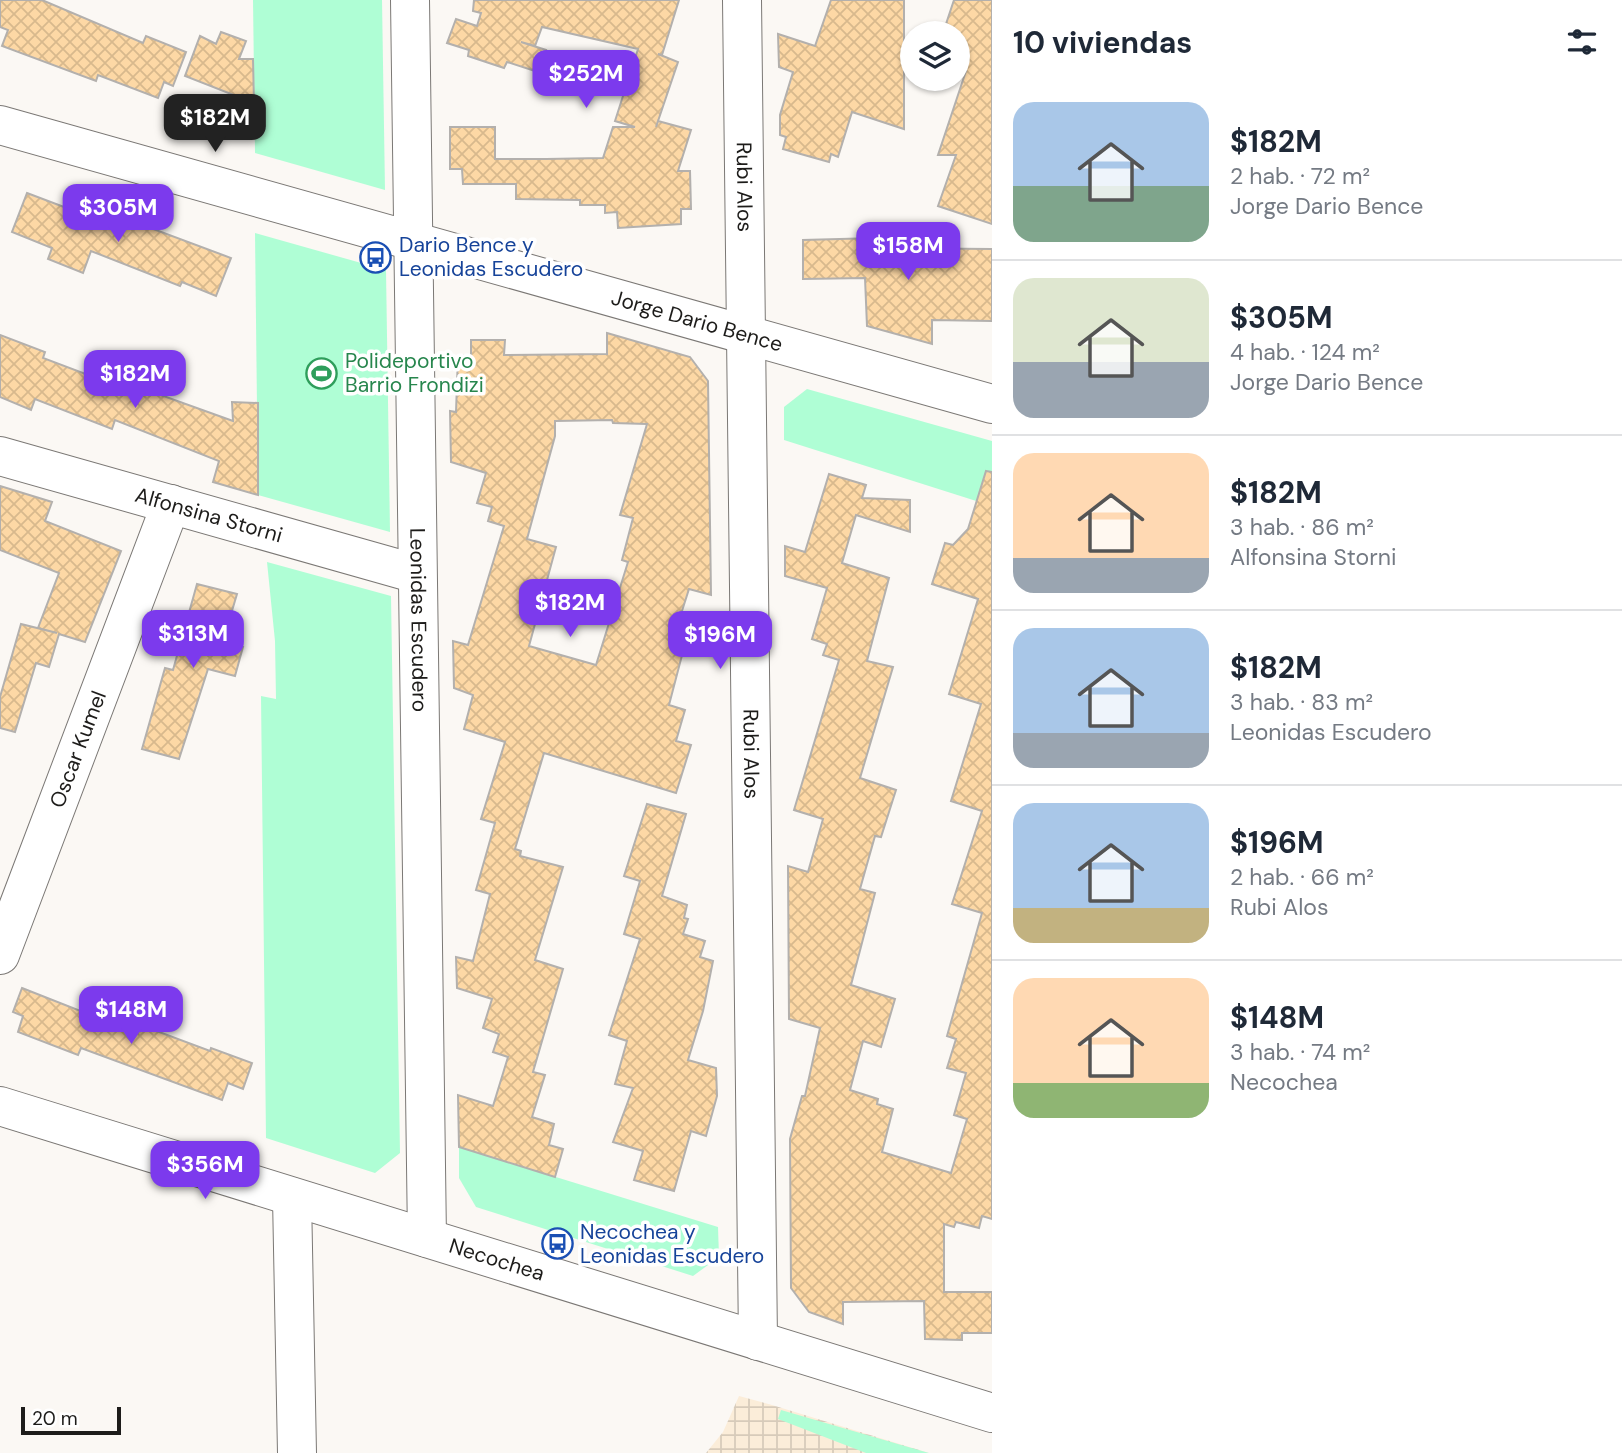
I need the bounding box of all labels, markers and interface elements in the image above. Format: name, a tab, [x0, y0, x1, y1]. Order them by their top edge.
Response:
map controls	[900, 21, 970, 91]
button: layers	[900, 21, 970, 91]
text: 10 viviendas	[1013, 23, 1192, 62]
icon: filters	[1563, 23, 1601, 61]
pin: $252M	[537, 50, 635, 110]
text: $252M	[549, 58, 623, 88]
pin: $182M	[166, 94, 264, 154]
text: $182M	[180, 102, 250, 132]
text: $182M	[1230, 122, 1322, 161]
icon: home	[1069, 130, 1153, 214]
street label: Rubi Alos	[730, 142, 759, 232]
text: 2 hab. · 72 m²	[1230, 161, 1370, 191]
pin: $305M	[69, 184, 167, 244]
text: Jorge Dario Bence	[1230, 191, 1423, 221]
text: $305M	[79, 192, 157, 222]
pin: $158M	[859, 222, 957, 282]
text: $158M	[872, 230, 944, 260]
place label: Dario Bence y Leonidas Escudero	[399, 231, 583, 283]
bus stop icon: Dario Bence y Leonidas Escudero	[359, 240, 393, 274]
street label: Jorge Dario Bence	[608, 284, 786, 358]
text: $305M	[1230, 298, 1333, 337]
icon: home	[1069, 306, 1153, 390]
text: 4 hab. · 124 m²	[1230, 337, 1380, 367]
place label: Polideportivo Barrio Frondizi	[345, 347, 484, 399]
pin: $182M	[86, 350, 184, 410]
sports icon: Polideportivo Barrio Frondizi	[305, 356, 339, 390]
text: $182M	[100, 358, 170, 388]
text: Jorge Dario Bence	[1230, 367, 1423, 397]
text: $182M	[1230, 473, 1322, 512]
street label: Alfonsina Storni	[132, 481, 286, 549]
icon: home	[1069, 481, 1153, 565]
text: 3 hab. · 86 m²	[1230, 512, 1374, 542]
street label: Leonidas Escudero	[403, 528, 434, 712]
text: Alfonsina Storni	[1230, 542, 1396, 572]
pin: $182M	[521, 580, 619, 639]
text: $182M	[535, 587, 605, 617]
pin: $313M	[144, 610, 242, 670]
pin: $196M	[671, 612, 769, 671]
text: $313M	[158, 618, 228, 648]
text: $196M	[684, 619, 756, 649]
text: $182M	[1230, 648, 1322, 687]
icon: home	[1069, 656, 1153, 740]
street label: Oscar Kumel	[43, 687, 113, 812]
text: 3 hab. · 83 m²	[1230, 687, 1373, 717]
street label: Rubi Alos	[736, 709, 766, 799]
text: Leonidas Escudero	[1230, 717, 1432, 747]
text: $196M	[1230, 823, 1324, 862]
icon: home	[1069, 831, 1153, 915]
text: 2 hab. · 66 m²	[1230, 862, 1374, 892]
text: Rubi Alos	[1230, 892, 1328, 922]
pin: $148M	[82, 986, 180, 1046]
text: $148M	[95, 994, 167, 1024]
text: $148M	[1230, 998, 1324, 1037]
icon: home	[1069, 1006, 1153, 1090]
text: 3 hab. · 74 m²	[1230, 1037, 1370, 1067]
text: Necochea	[1230, 1067, 1338, 1097]
pin: $356M	[156, 1142, 254, 1201]
text: $356M	[166, 1149, 244, 1179]
place label: Necochea y Leonidas Escudero	[580, 1218, 764, 1270]
bus stop icon: Necochea y Leonidas Escudero	[540, 1227, 574, 1261]
street label: Necochea	[446, 1232, 548, 1288]
scale bar	[21, 1404, 121, 1436]
text: 20 m	[32, 1406, 78, 1431]

